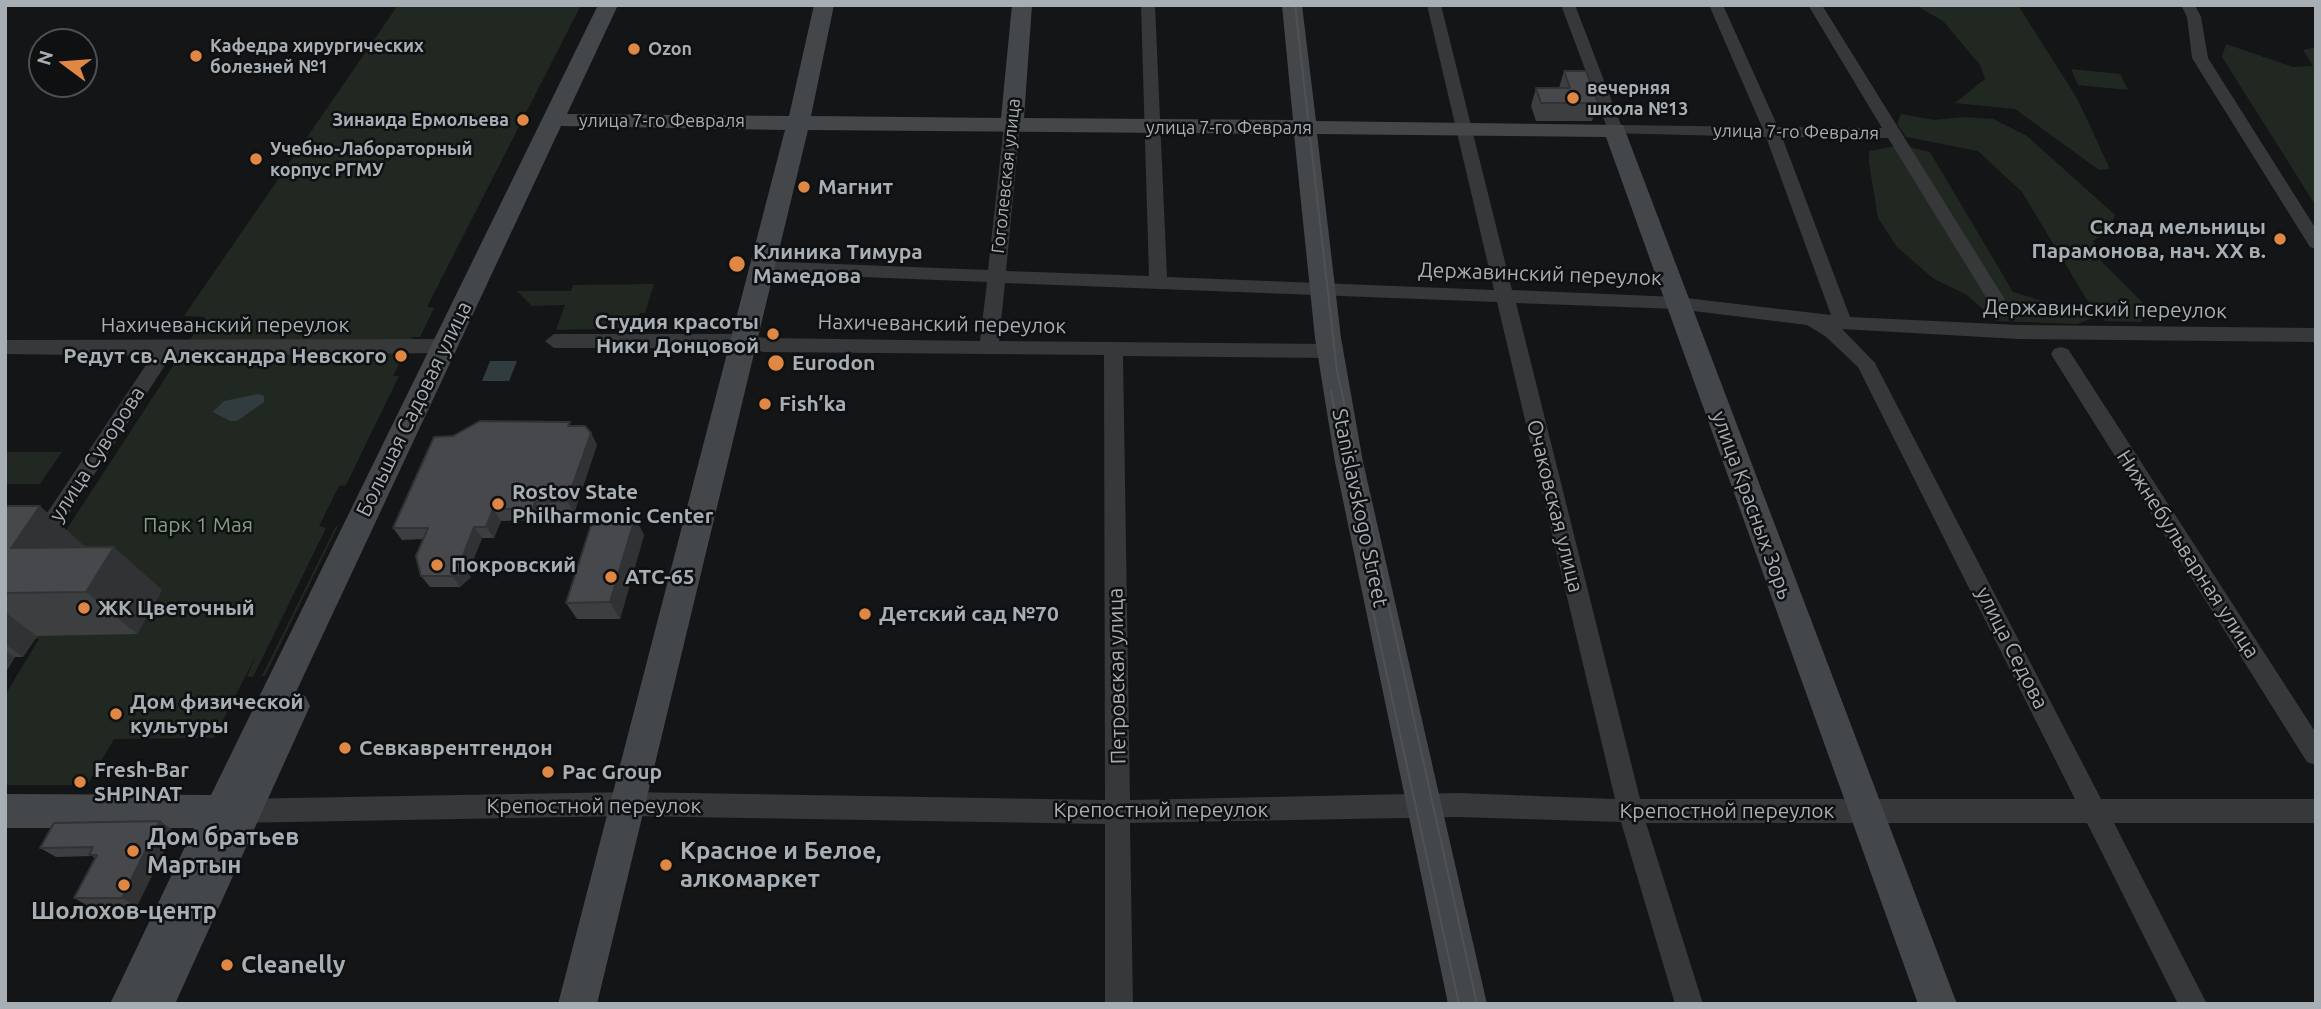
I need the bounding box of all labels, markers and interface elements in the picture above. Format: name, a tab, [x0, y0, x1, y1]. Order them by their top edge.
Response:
north arrow	[28, 28, 98, 98]
place label: Кафедра хирургических болезней №1	[210, 35, 424, 78]
place label: Ozon	[648, 38, 692, 60]
marker: Ozon	[626, 41, 642, 57]
text: N	[32, 48, 57, 68]
marker: Кафедра хирургических болезней №1	[188, 48, 204, 64]
place label: вечерняя школа №13	[1587, 77, 1688, 119]
marker: вечерняя школа №13	[1565, 90, 1581, 106]
street label: Гоголевская улица	[987, 97, 1025, 255]
place label: Зинаида Ермольева	[332, 109, 509, 131]
street label: улица 7-го Февраля	[579, 110, 745, 132]
marker: Зинаида Ермольева	[515, 112, 531, 128]
street label: улица 7-го Февраля	[1146, 117, 1312, 139]
street label: улица 7-го Февраля	[1713, 120, 1879, 144]
place label: Учебно-Лабораторный корпус РГМУ	[270, 138, 473, 180]
marker: Учебно-Лабораторный корпус РГМУ	[248, 151, 264, 167]
place label: Магнит	[818, 174, 893, 200]
marker: Магнит	[796, 179, 812, 195]
place label: Склад мельницы Парамонова, нач. XX в.	[2032, 214, 2266, 264]
marker: Склад мельницы Парамонова, нач. XX в.	[2272, 231, 2288, 247]
place label: Клиника Тимура Мамедова	[753, 239, 923, 289]
marker: Клиника Тимура Мамедова	[727, 254, 747, 274]
street label: Державинский переулок	[1418, 257, 1662, 291]
street label: Державинский переулок	[1983, 294, 2227, 324]
street label: Большая Садовая улица	[351, 297, 477, 521]
place label: Студия красоты Ники Донцовой	[594, 309, 759, 359]
street label: Нахичеванский переулок	[817, 309, 1067, 339]
street label: Нахичеванский переулок	[101, 312, 349, 338]
marker: Студия красоты Ники Донцовой	[765, 326, 781, 342]
place label: Редут св. Александра Невского	[63, 343, 387, 369]
marker: Редут св. Александра Невского	[393, 348, 409, 364]
place label: Eurodon	[792, 350, 875, 376]
marker: Eurodon	[766, 353, 786, 373]
street label: улица Суворова	[44, 382, 150, 526]
place label: Fish’ka	[779, 391, 846, 417]
marker: Fish’ka	[757, 396, 773, 412]
street label: Stanislavskogo Street	[1327, 407, 1393, 609]
street label: улица Красных Зорь	[1706, 407, 1798, 603]
street label: Очаковская улица	[1521, 417, 1589, 595]
street label: Нижнебульварная улица	[2111, 445, 2265, 663]
place label: Rostov State Philharmonic Center	[512, 479, 713, 529]
marker: Rostov State Philharmonic Center	[490, 496, 506, 512]
park label: Парк 1 Мая	[143, 512, 253, 538]
place label: Покровский	[451, 552, 576, 578]
marker: Покровский	[429, 557, 445, 573]
place label: АТС-65	[625, 564, 695, 590]
marker: АТС-65	[603, 569, 619, 585]
street label: улица Седова	[1970, 583, 2054, 713]
street label: Петровская улица	[1103, 588, 1131, 764]
place label: ЖК Цветочный	[98, 595, 255, 621]
marker: ЖК Цветочный	[76, 600, 92, 616]
place label: Детский сад №70	[879, 601, 1059, 627]
marker: Детский сад №70	[857, 606, 873, 622]
place label: Дом физической культуры	[130, 689, 303, 739]
marker: Дом физической культуры	[108, 706, 124, 722]
place label: Севкаврентгендон	[359, 735, 553, 761]
marker: Севкаврентгендон	[337, 740, 353, 756]
place label: Fresh-Bar SHPINAT	[94, 757, 189, 807]
place label: Pac Group	[562, 759, 662, 785]
marker: Pac Group	[540, 764, 556, 780]
marker: Fresh-Bar SHPINAT	[72, 774, 88, 790]
street label: Крепостной переулок	[487, 793, 701, 819]
street label: Крепостной переулок	[1054, 797, 1268, 823]
street label: Крепостной переулок	[1620, 798, 1834, 824]
place label: Дом братьев Мартын	[147, 823, 299, 879]
place label: Красное и Белое, алкомаркет	[680, 837, 882, 893]
marker: Дом братьев Мартын	[125, 843, 141, 859]
marker: Красное и Белое, алкомаркет	[658, 857, 674, 873]
marker: Шолохов-центр	[116, 877, 132, 893]
place label: Шолохов-центр	[31, 897, 217, 925]
place label: Cleanelly	[241, 951, 345, 979]
marker: Cleanelly	[219, 957, 235, 973]

